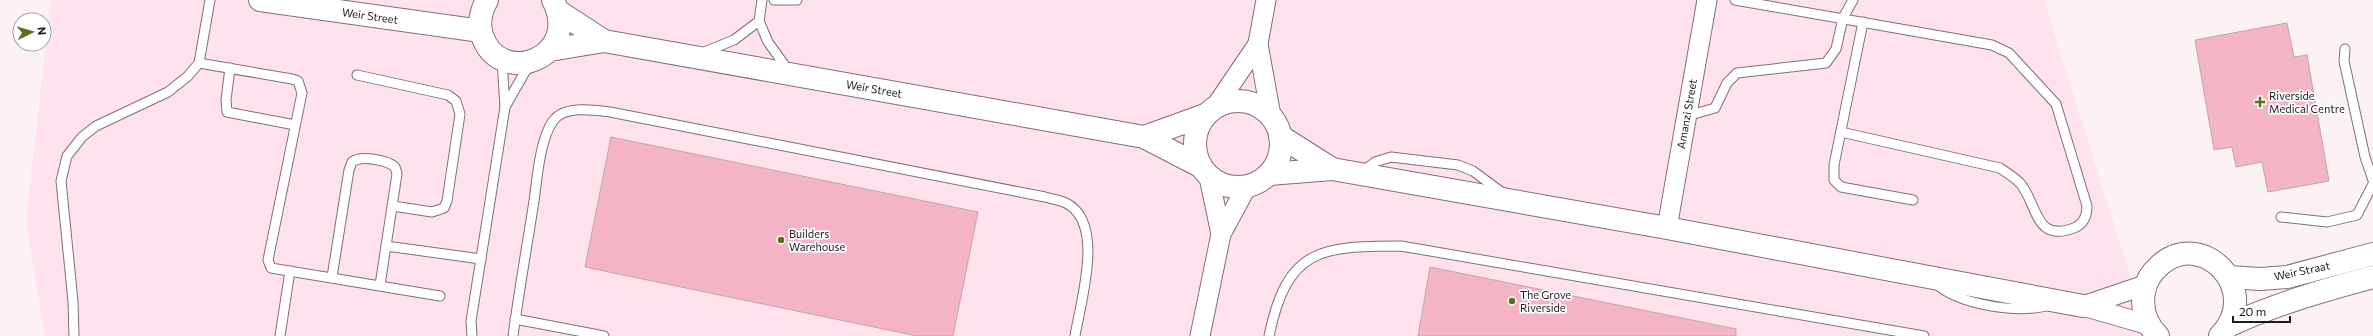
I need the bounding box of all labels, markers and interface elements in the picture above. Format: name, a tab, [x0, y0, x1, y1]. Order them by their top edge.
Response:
street label: Weir Street	[341, 5, 400, 26]
north arrow	[12, 12, 52, 52]
text: N	[36, 26, 49, 36]
street label: Weir Street	[845, 77, 904, 100]
street label: Amanzi Street	[1674, 77, 1699, 150]
place label: Riverside Medical Centre	[2269, 89, 2345, 115]
marker: Riverside Medical Centre	[2254, 96, 2266, 108]
place label: Builders Warehouse	[789, 227, 845, 253]
marker: Builders Warehouse	[776, 235, 786, 245]
street label: Weir Straat	[2273, 258, 2331, 283]
place label: The Grove Riverside	[1520, 288, 1571, 314]
marker: The Grove Riverside	[1507, 296, 1517, 306]
scale bar	[2233, 298, 2290, 324]
text: 20 m	[2239, 304, 2266, 318]

